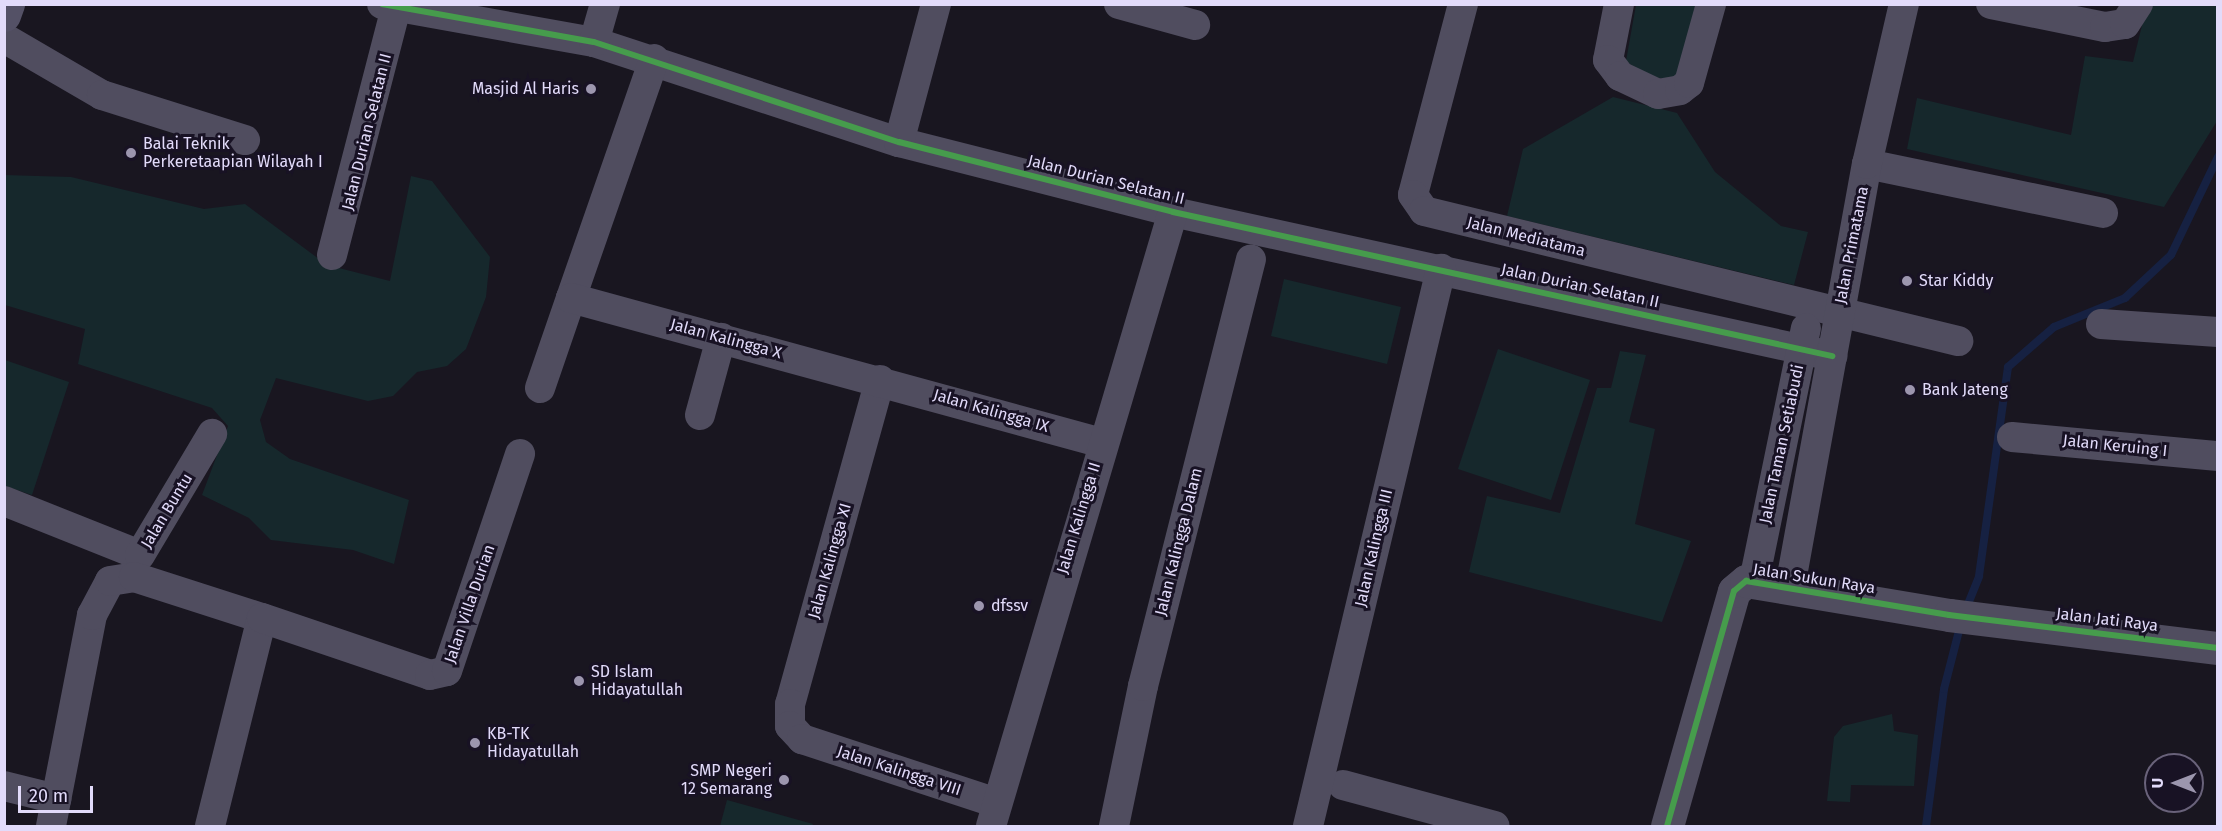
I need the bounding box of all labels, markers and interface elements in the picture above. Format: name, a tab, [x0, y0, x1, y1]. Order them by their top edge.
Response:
street label: Jalan Durian Selatan II	[338, 51, 396, 213]
place label: Masjid Al Haris	[472, 79, 579, 99]
marker: Masjid Al Haris	[584, 82, 598, 96]
place label: Balai Teknik Perkeretaapian Wilayah I	[143, 134, 323, 172]
marker: Balai Teknik Perkeretaapian Wilayah I	[124, 146, 138, 160]
street label: Jalan Durian Selatan II	[1025, 151, 1187, 209]
street label: Jalan Primatama	[1831, 185, 1873, 305]
street label: Jalan Mediatama	[1465, 213, 1587, 261]
street label: Jalan Durian Selatan II	[1499, 260, 1661, 312]
place label: Star Kiddy	[1919, 271, 1993, 291]
marker: Star Kiddy	[1900, 274, 1914, 288]
street label: Jalan Kalingga X	[668, 315, 784, 363]
street label: Jalan Taman Setiabudi	[1756, 363, 1808, 525]
place label: Bank Jateng	[1922, 380, 2008, 400]
marker: Bank Jateng	[1903, 383, 1917, 397]
street label: Jalan Kalingga IX	[931, 385, 1051, 437]
street label: Jalan Keruing I	[2062, 431, 2168, 461]
street label: Jalan Kalingga II	[1053, 460, 1105, 576]
street label: Jalan Kalingga Dalam	[1151, 466, 1207, 618]
street label: Jalan Buntu	[137, 470, 197, 552]
street label: Jalan Kalingga III	[1351, 487, 1397, 609]
street label: Jalan Kalingga XI	[804, 501, 856, 621]
street label: Jalan Villa Durian	[441, 542, 499, 666]
street label: Jalan Sukun Raya	[1751, 560, 1877, 598]
place label: dfssv	[991, 596, 1028, 616]
marker: dfssv	[972, 599, 986, 613]
street label: Jalan Jati Raya	[2055, 604, 2159, 636]
place label: SD Islam Hidayatullah	[591, 662, 683, 700]
marker: SD Islam Hidayatullah	[572, 674, 586, 688]
place label: KB-TK Hidayatullah	[487, 724, 579, 762]
marker: KB-TK Hidayatullah	[468, 736, 482, 750]
street label: Jalan Kalingga VIII	[835, 742, 963, 800]
north arrow	[2144, 753, 2204, 813]
place label: SMP Negeri 12 Semarang	[681, 761, 772, 799]
marker: SMP Negeri 12 Semarang	[777, 773, 791, 787]
scale bar	[21, 774, 96, 812]
text: U	[2148, 778, 2167, 788]
text: 20 m	[29, 785, 68, 807]

